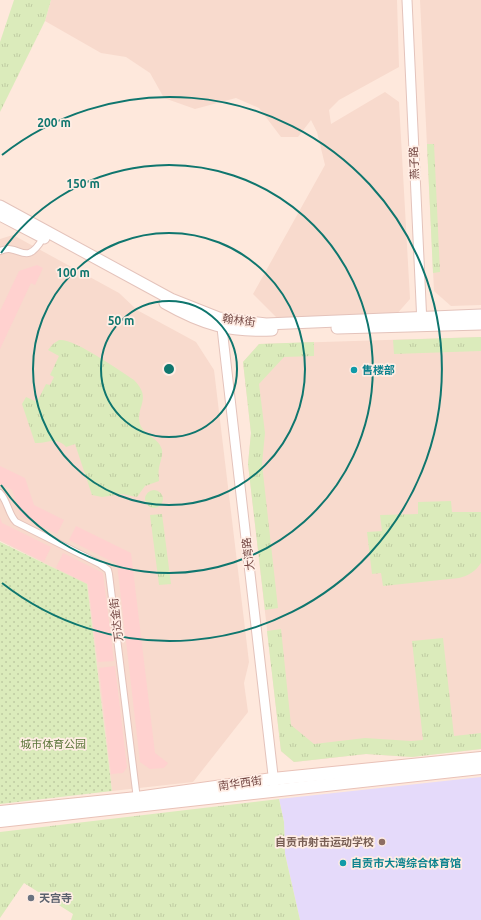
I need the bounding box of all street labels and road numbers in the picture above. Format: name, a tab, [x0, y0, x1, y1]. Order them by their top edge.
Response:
street label: 燕子路	[407, 146, 421, 180]
street label: 翰林街	[222, 312, 256, 328]
street label: 大湾路	[240, 537, 256, 571]
street label: 万达金街	[107, 597, 125, 643]
street label: 南华西街	[217, 774, 263, 792]

